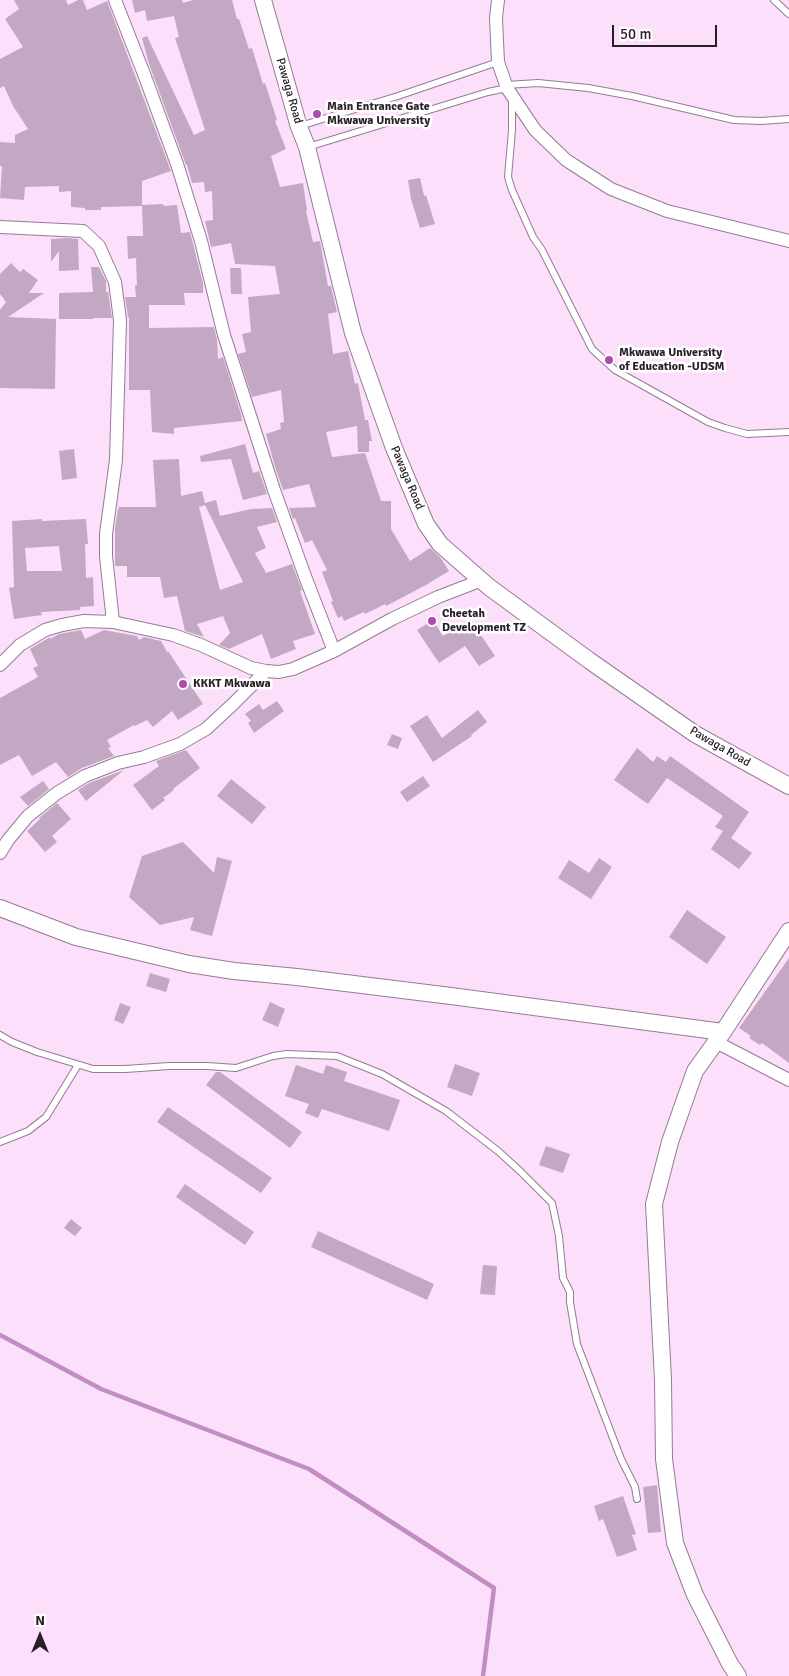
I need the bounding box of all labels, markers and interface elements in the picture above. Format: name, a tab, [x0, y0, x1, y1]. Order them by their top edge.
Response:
scale bar	[614, 15, 719, 47]
text: 50 m	[620, 25, 651, 43]
street label: Pawaga Road	[273, 56, 305, 126]
place label: Main Entrance Gate Mkwawa University	[327, 100, 430, 128]
marker: Main Entrance Gate Mkwawa University	[311, 108, 323, 120]
place label: Mkwawa University of Education -UDSM	[619, 346, 725, 374]
marker: Mkwawa University of Education -UDSM	[603, 354, 615, 366]
street label: Pawaga Road	[387, 444, 427, 512]
place label: Cheetah Development TZ	[442, 607, 526, 635]
marker: Cheetah Development TZ	[426, 615, 438, 627]
place label: KKKT Mkwawa	[193, 677, 271, 691]
marker: KKKT Mkwawa	[177, 678, 189, 690]
street label: Pawaga Road	[687, 724, 753, 770]
north arrow	[15, 1611, 65, 1661]
text: N	[35, 1612, 45, 1629]

